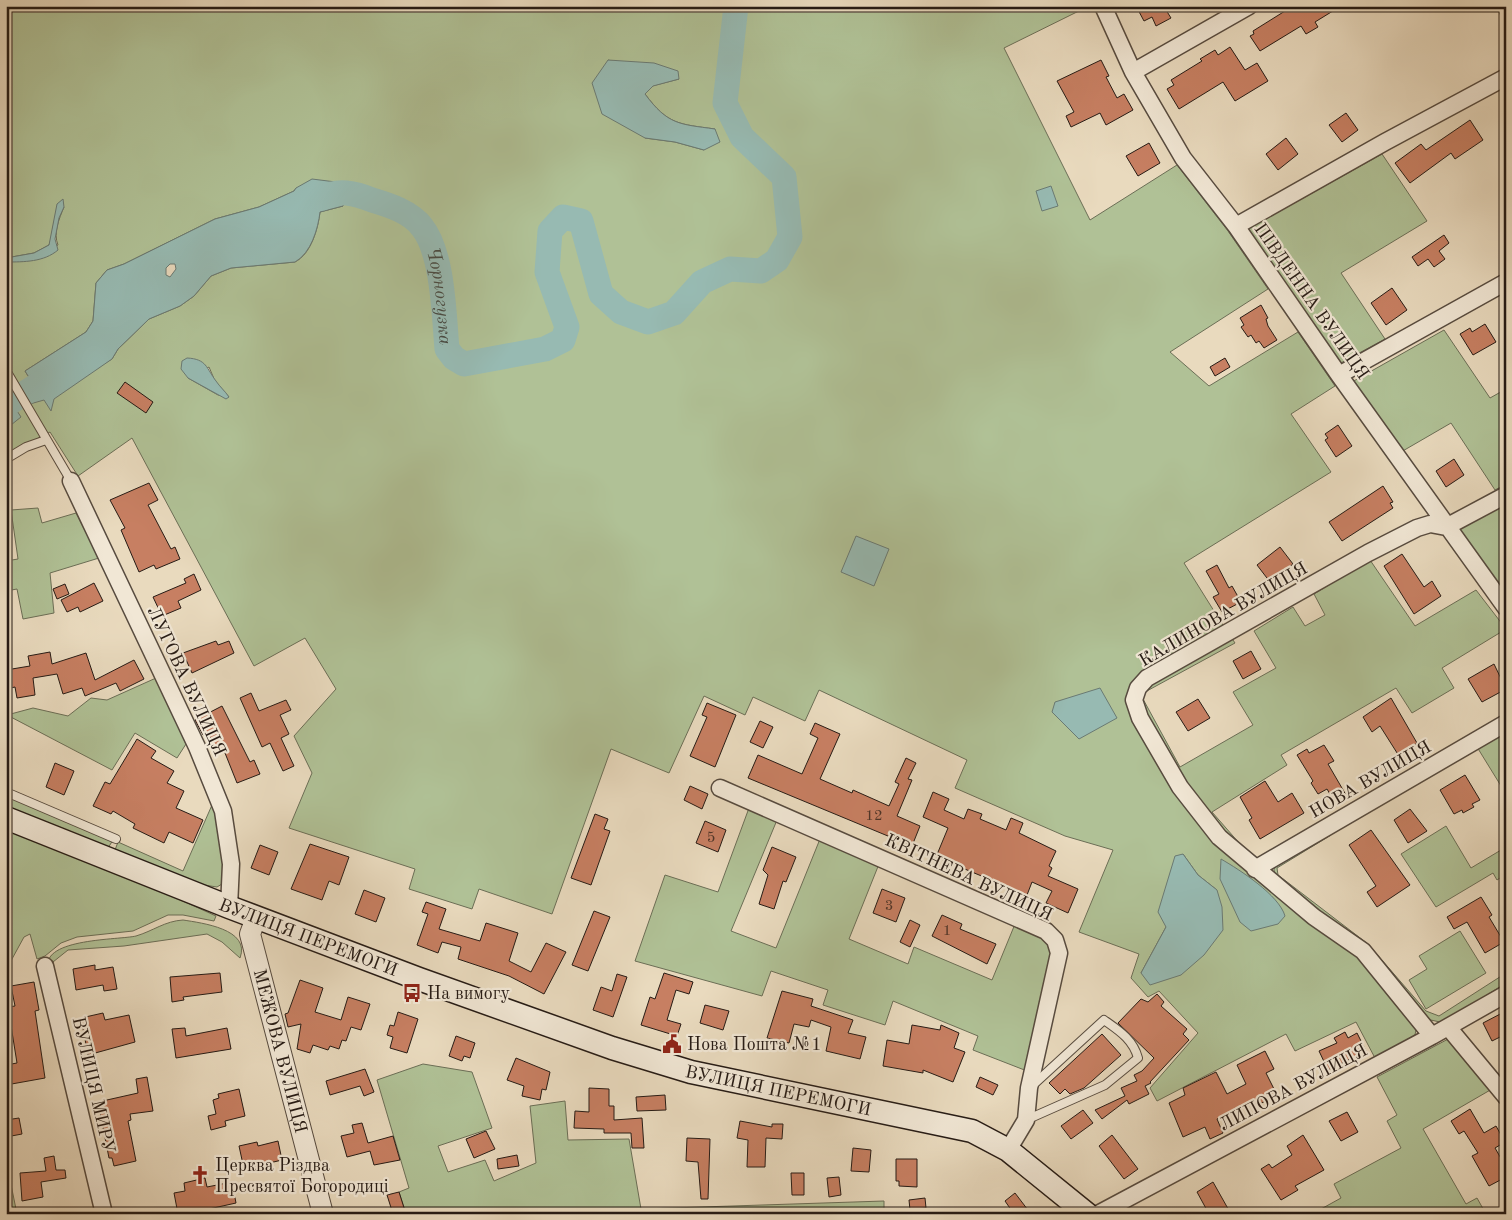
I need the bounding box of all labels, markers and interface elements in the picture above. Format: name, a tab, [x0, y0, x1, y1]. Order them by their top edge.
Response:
street label: ПІВДЕННА ВУЛИЦЯ	[1250, 220, 1372, 383]
water label: Чорногузка	[421, 245, 454, 346]
street label: КАЛИНОВА ВУЛИЦЯ	[1136, 559, 1311, 670]
street label: ЛУГОВА ВУЛИЦЯ	[144, 604, 229, 759]
street label: НОВА ВУЛИЦЯ	[1307, 738, 1434, 822]
house number: 12	[865, 809, 883, 824]
house number: 5	[707, 831, 715, 846]
street label: КВІТНЕВА ВУЛИЦЯ	[882, 831, 1055, 925]
street label: ВУЛИЦЯ ПЕРЕМОГИ	[216, 896, 400, 980]
house number: 3	[885, 899, 893, 914]
house number: 1	[943, 924, 951, 939]
street label: МЕЖОВА ВУЛИЦЯ	[250, 967, 310, 1135]
bus stop icon: На вимогу	[401, 982, 423, 1004]
place label: На вимогу	[427, 985, 511, 1003]
street label: ВУЛИЦЯ МИРУ	[69, 1015, 118, 1155]
public building icon: Нова Пошта №1	[661, 1033, 683, 1055]
place label: Нова Пошта №1	[687, 1036, 822, 1054]
street label: ЛИПОВА ВУЛИЦЯ	[1216, 1041, 1371, 1135]
street label: ВУЛИЦЯ ПЕРЕМОГИ	[683, 1063, 873, 1120]
place label: Церква Різдва Пресвятої Богородиці	[215, 1157, 389, 1196]
church icon: Церква Різдва Пресвятої Богородиці	[189, 1164, 211, 1186]

